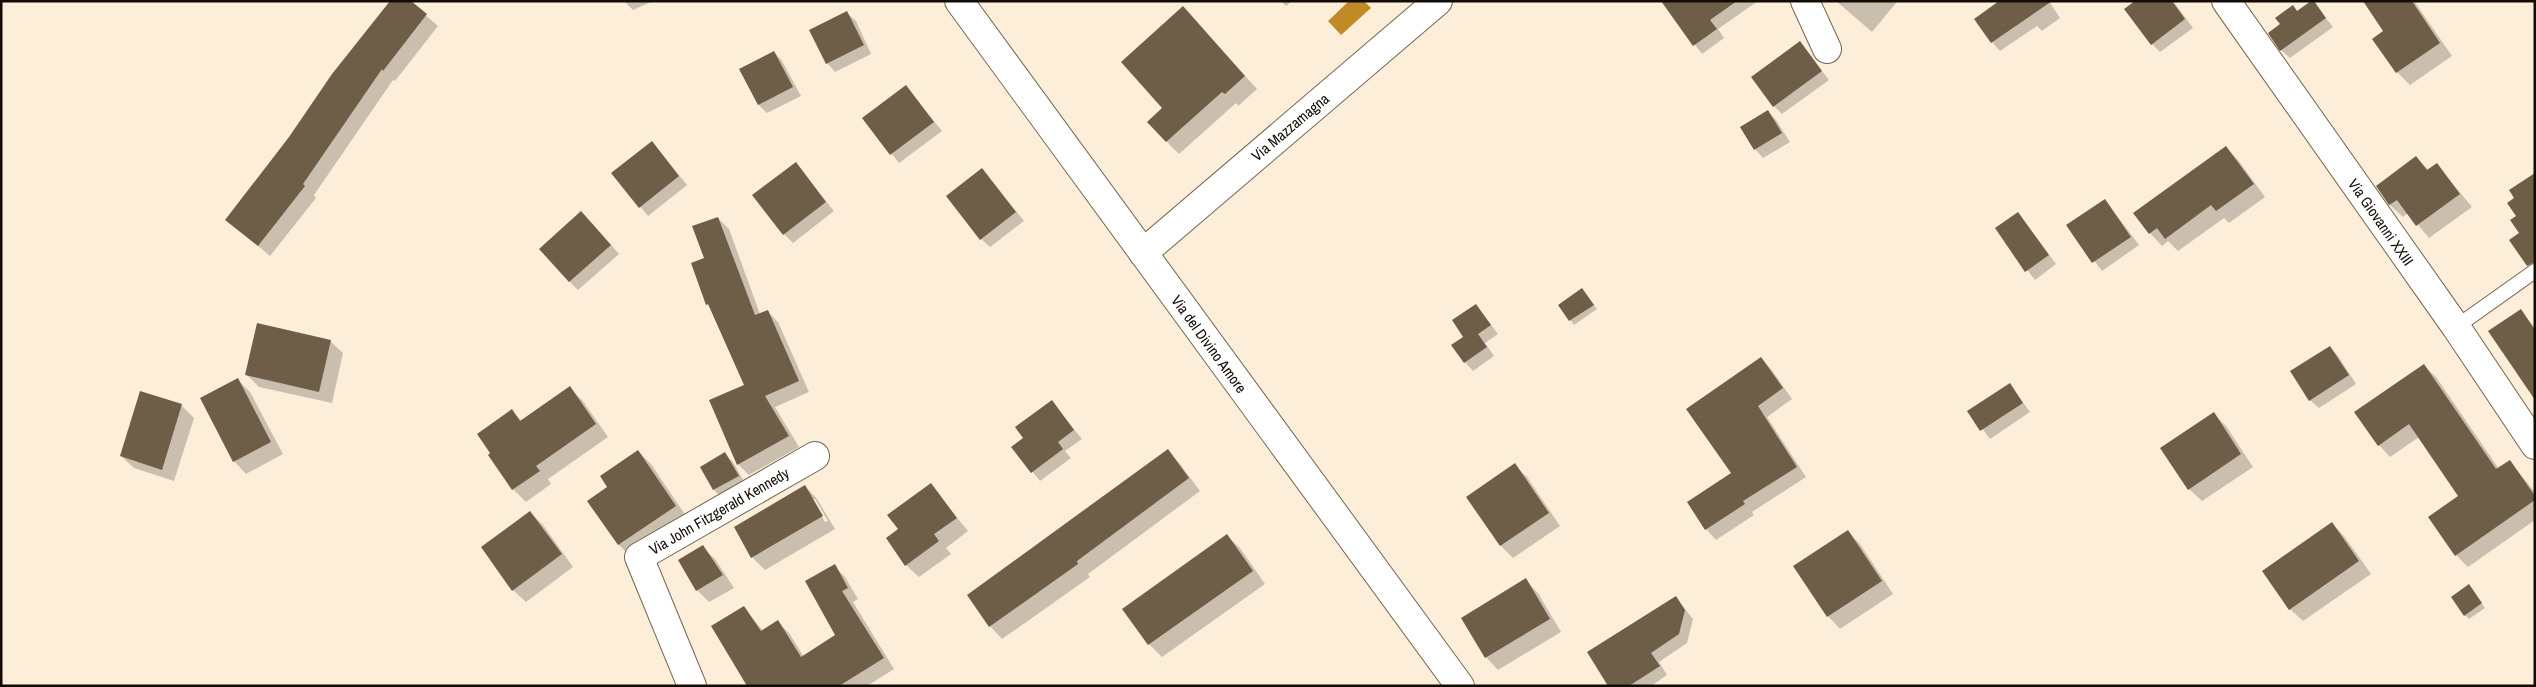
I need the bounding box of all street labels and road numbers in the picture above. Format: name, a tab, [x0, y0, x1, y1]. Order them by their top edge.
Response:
street label: Via Mazzamagna	[1247, 88, 1333, 166]
street label: Via Giovanni XXIII	[2343, 174, 2419, 270]
street label: Via del Divino Amore	[1166, 291, 1252, 397]
street label: Via John Fitzgerald Kennedy	[645, 462, 794, 560]

